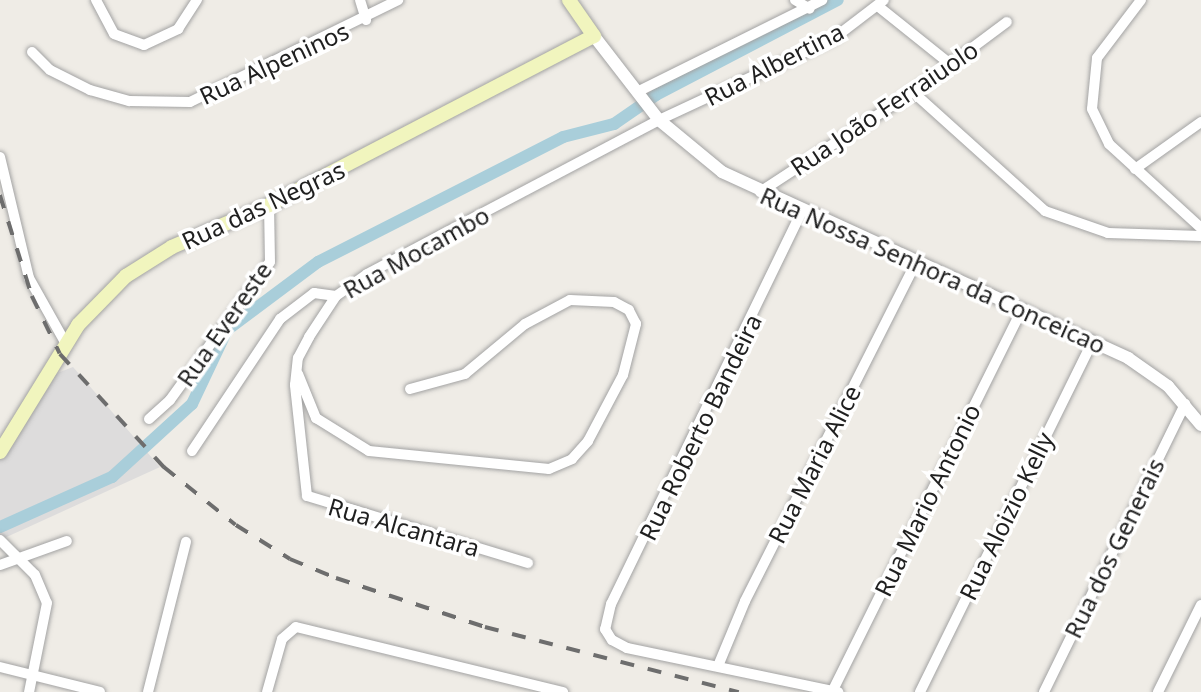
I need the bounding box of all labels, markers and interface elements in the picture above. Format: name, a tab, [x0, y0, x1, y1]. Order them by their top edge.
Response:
street label: Rua Alpeninos	[195, 16, 353, 110]
street label: Rua Albertina	[700, 17, 848, 111]
street label: Rua João Ferraiuolo	[785, 35, 983, 181]
street label: Rua das Negras	[177, 155, 349, 255]
street label: Rua Nossa Senhora da Conceicao	[756, 181, 1110, 359]
street label: Rua Mocambo	[338, 200, 494, 304]
street label: Rua Evereste	[171, 256, 277, 392]
street label: Rua Roberto Bandeira	[633, 309, 767, 545]
street label: Rua Maria Alice	[762, 380, 866, 548]
street label: Rua Mario Antonio	[868, 399, 986, 601]
street label: Rua Aloizio Kelly	[953, 427, 1059, 605]
street label: Rua dos Generais	[1058, 453, 1170, 643]
street label: Rua Alcantara	[325, 492, 483, 562]

